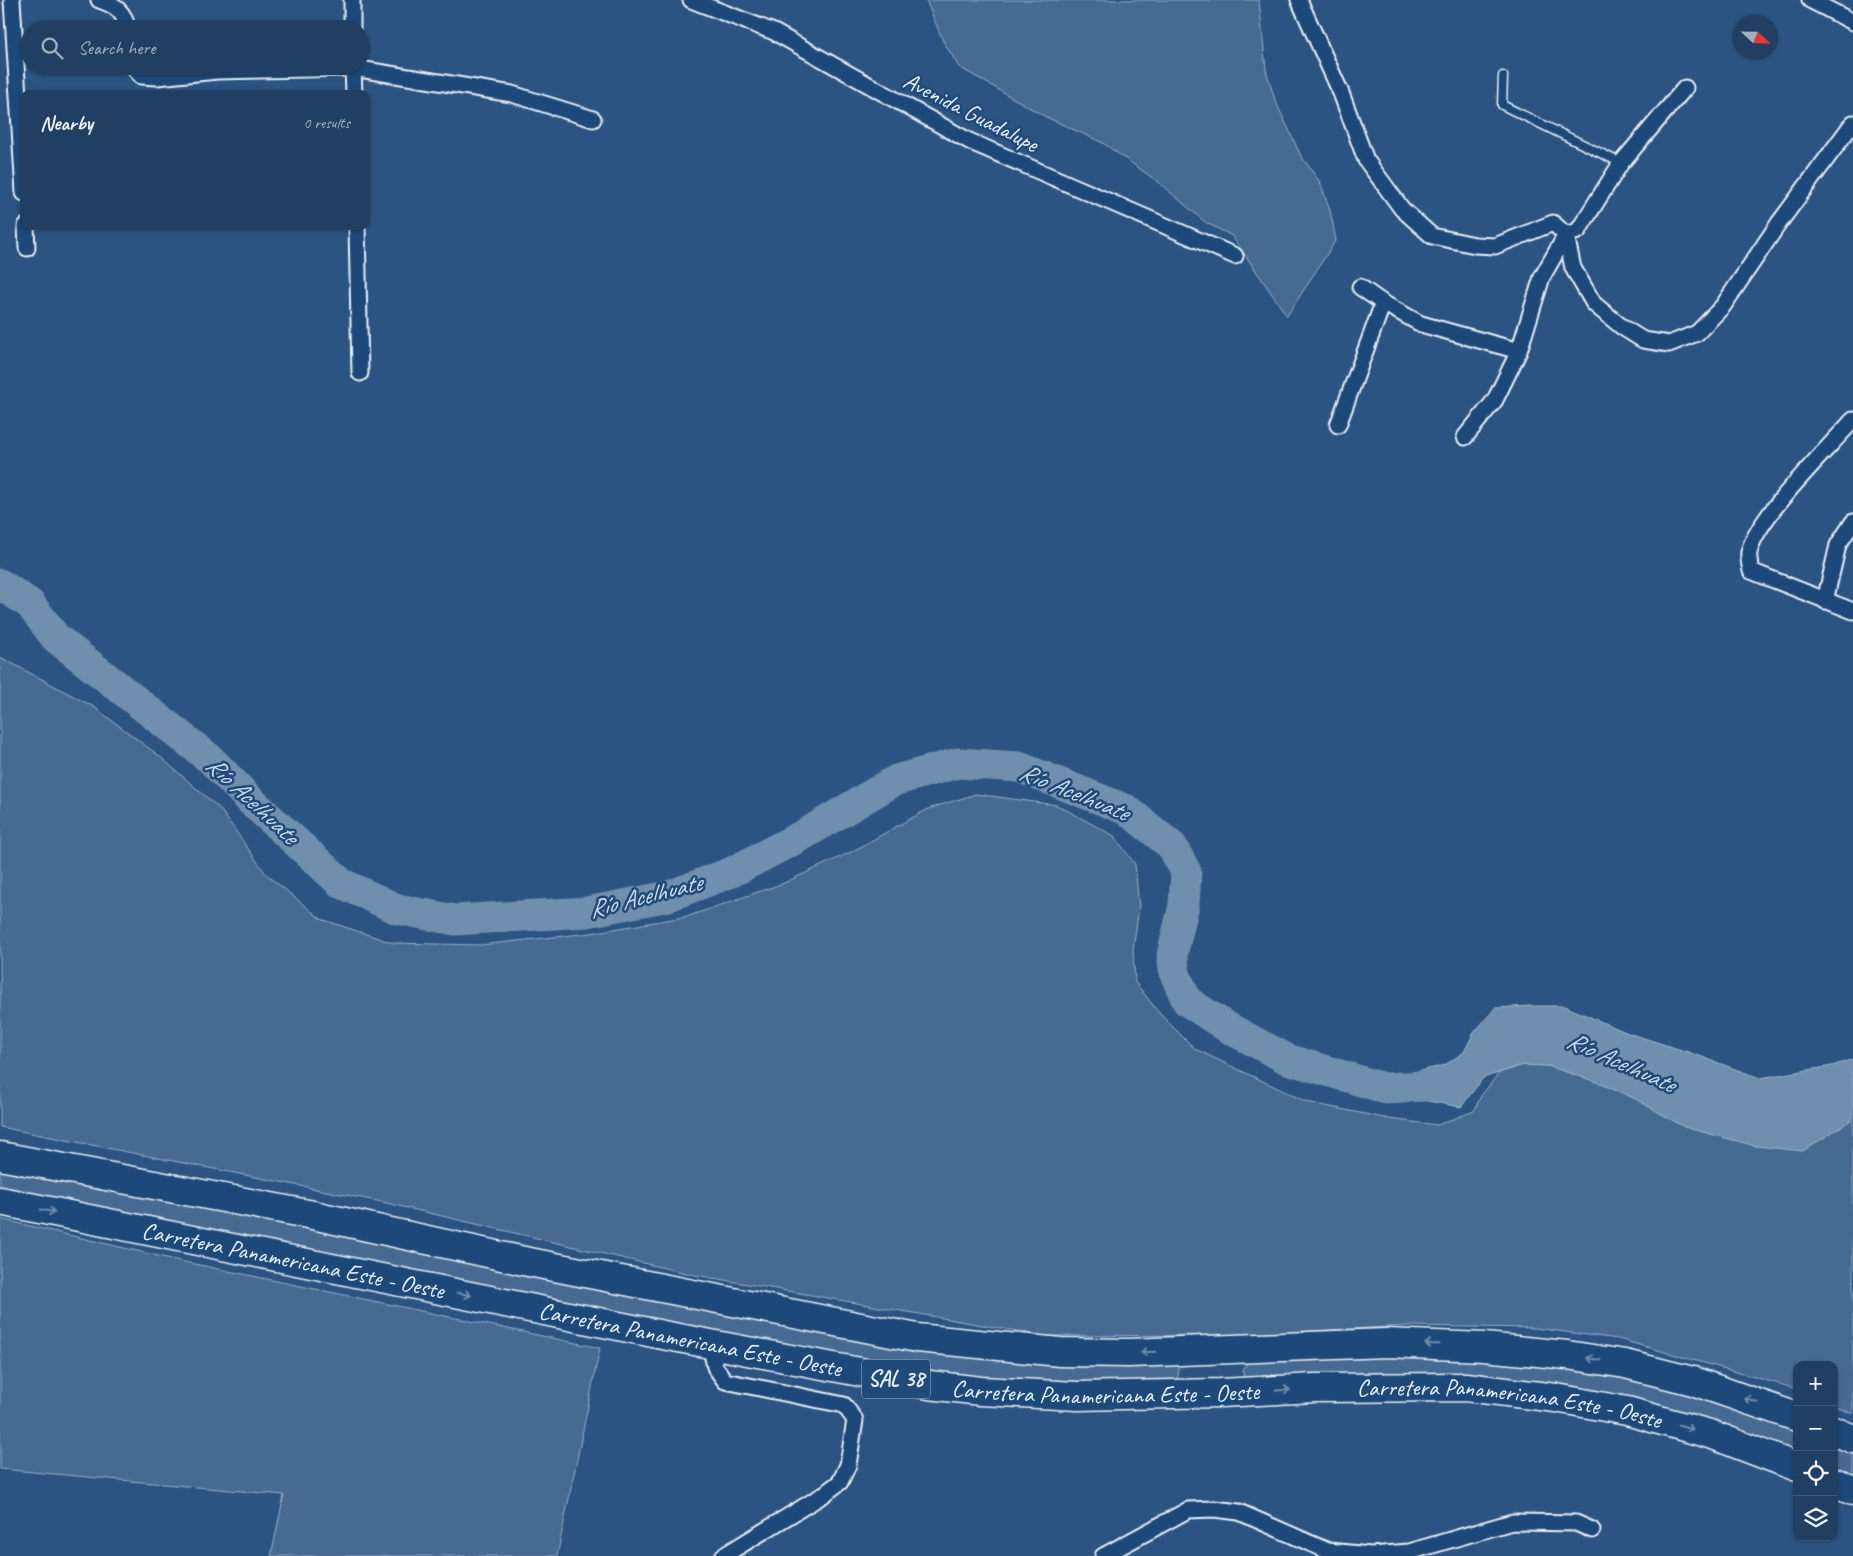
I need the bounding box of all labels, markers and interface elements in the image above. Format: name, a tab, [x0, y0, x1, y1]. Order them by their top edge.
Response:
north arrow	[1733, 15, 1778, 60]
search box	[20, 20, 370, 75]
icon: search	[38, 34, 66, 62]
text: Search here	[78, 36, 155, 60]
street label: Avenida Guadalupe	[899, 65, 1045, 160]
text: Nearby	[40, 110, 93, 136]
text: 0 results	[303, 113, 350, 133]
water label: Río Acelhuate	[199, 749, 308, 853]
water label: Río Acelhuate	[1015, 756, 1137, 830]
water label: Río Acelhuate	[585, 866, 708, 925]
water label: Río Acelhuate	[1562, 1024, 1683, 1102]
one-way arrow	[39, 1207, 55, 1216]
street label: Carretera Panamericana Este - Oeste	[139, 1215, 449, 1306]
one-way arrow	[456, 1290, 472, 1300]
street label: Carretera Panamericana Este - Oeste	[536, 1295, 846, 1384]
one-way arrow	[1425, 1339, 1441, 1349]
one-way arrow	[1140, 1348, 1156, 1357]
one-way arrow	[1587, 1354, 1603, 1364]
road number: SAL 38	[862, 1360, 930, 1398]
map controls	[1793, 1361, 1838, 1541]
button: +	[1793, 1361, 1838, 1406]
street label: Carretera Panamericana Este - Oeste	[1357, 1372, 1667, 1435]
street label: Carretera Panamericana Este - Oeste	[950, 1373, 1262, 1411]
one-way arrow	[1274, 1386, 1290, 1395]
one-way arrow	[1744, 1395, 1759, 1404]
button: −	[1793, 1406, 1838, 1451]
one-way arrow	[1678, 1423, 1694, 1433]
button: locate	[1793, 1451, 1838, 1496]
button: layers	[1793, 1496, 1838, 1541]

